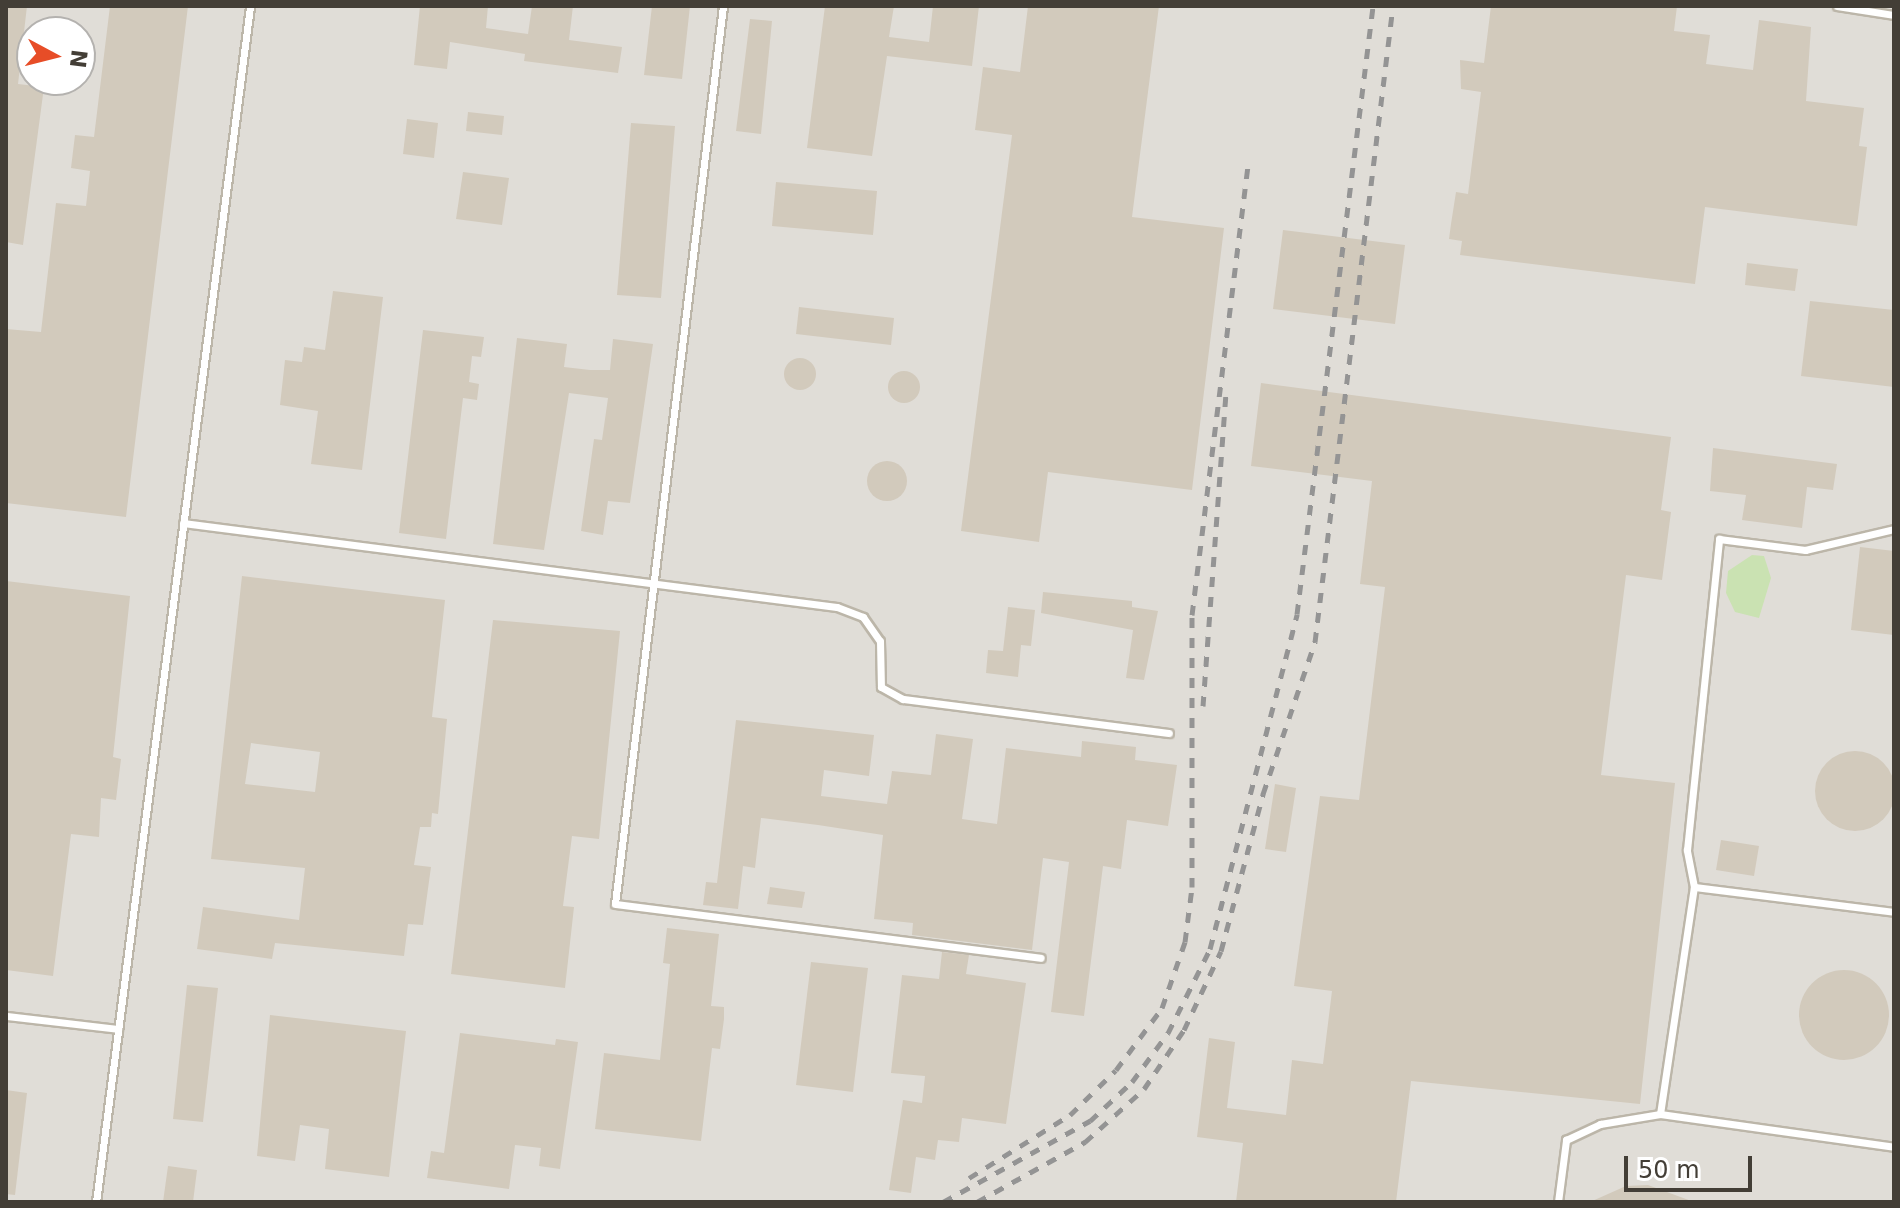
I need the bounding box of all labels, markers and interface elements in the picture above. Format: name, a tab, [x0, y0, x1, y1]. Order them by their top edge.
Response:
north arrow	[16, 16, 96, 96]
text: N	[65, 48, 92, 69]
scale bar	[1628, 1140, 1756, 1190]
text: 50 m	[1638, 1156, 1700, 1184]

